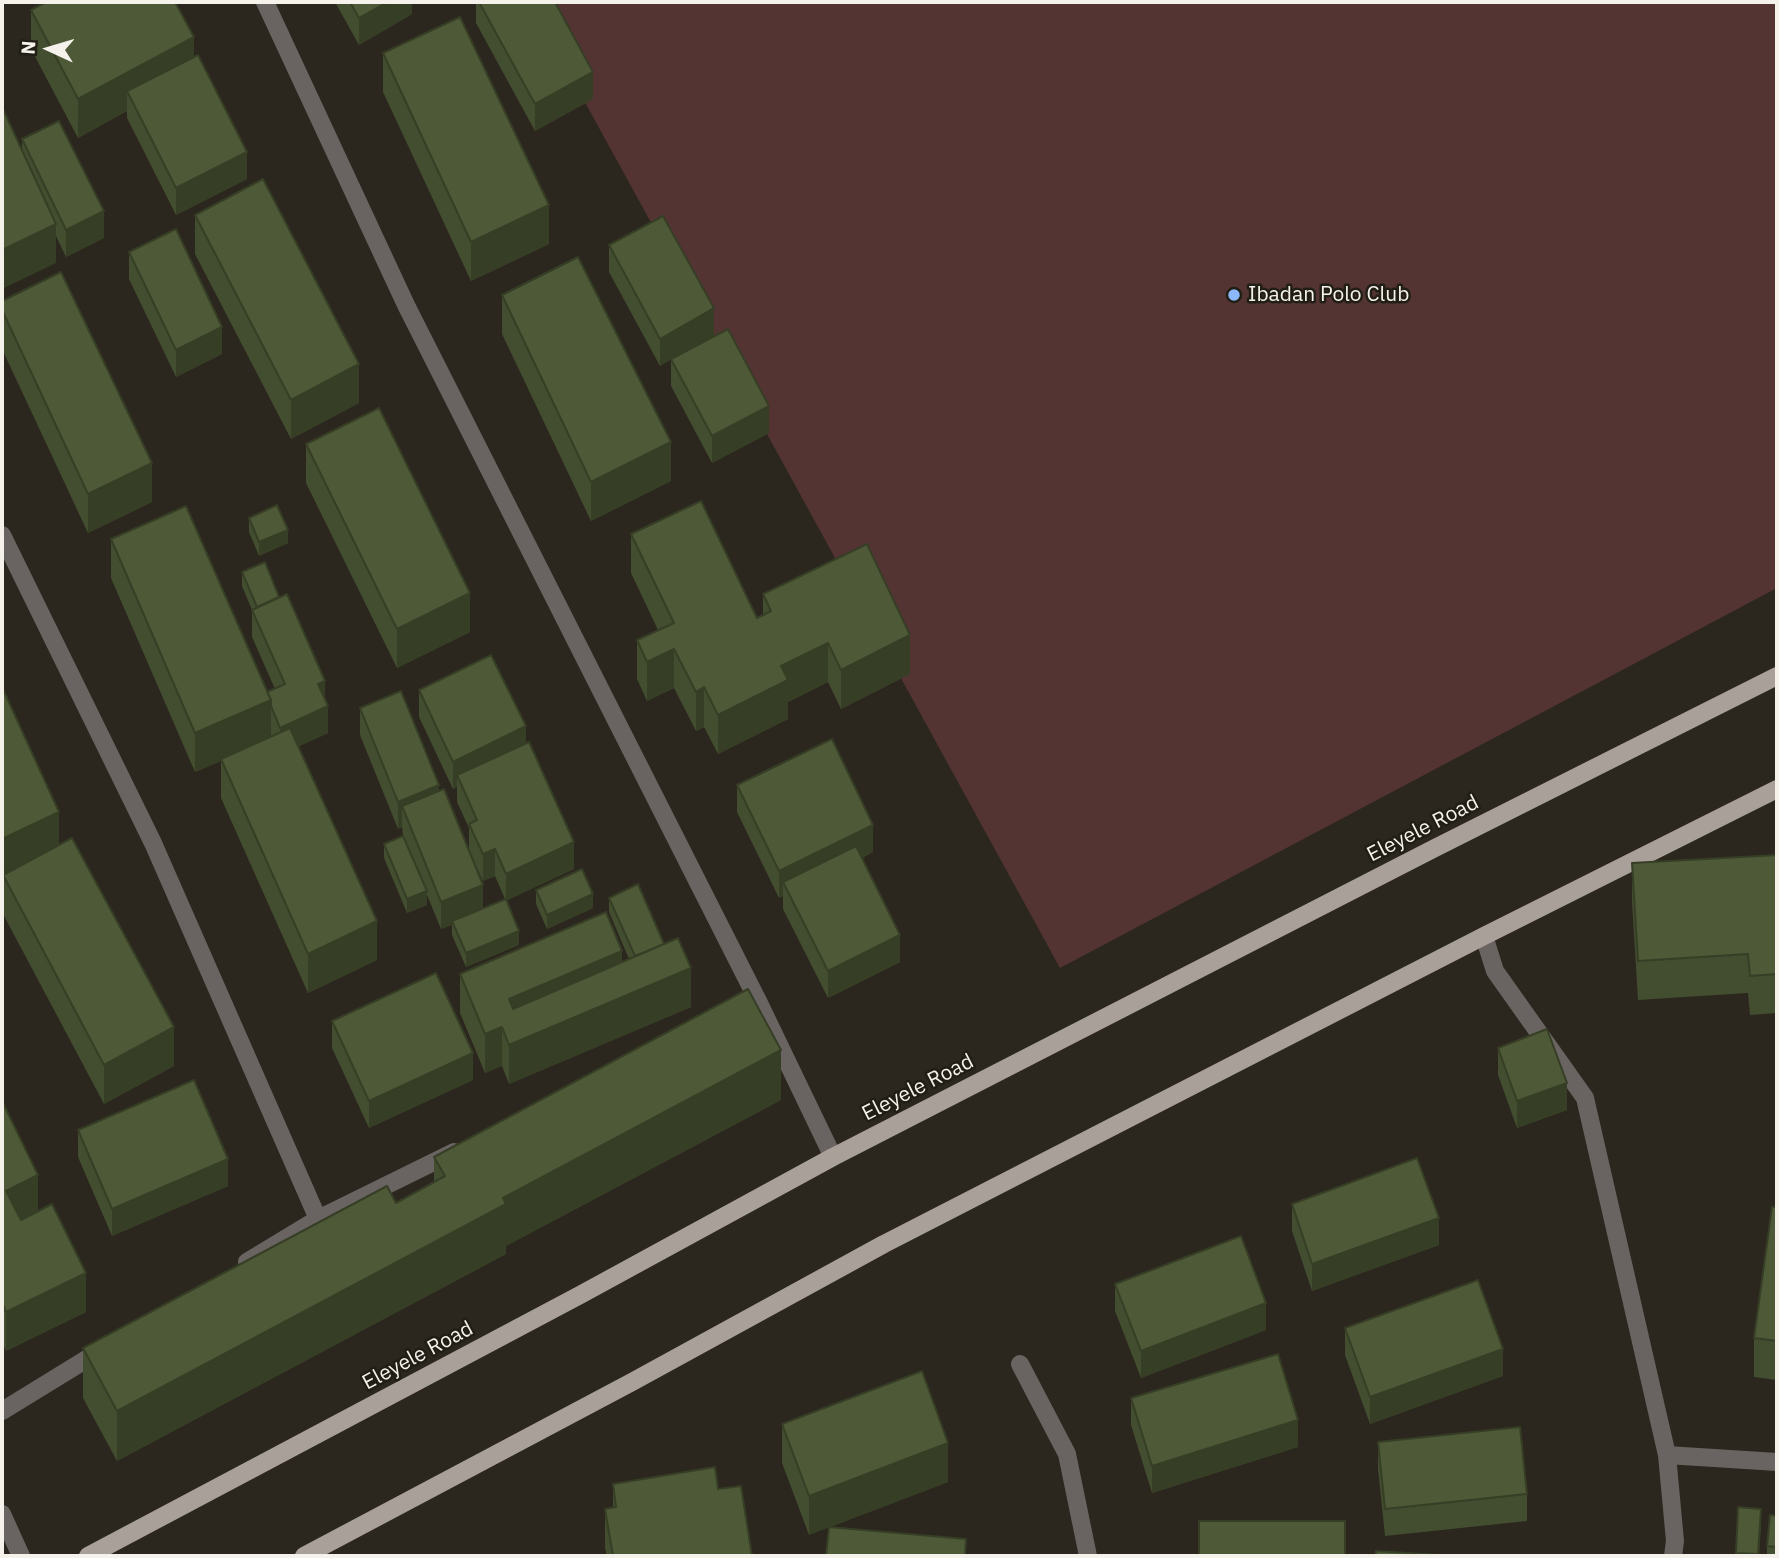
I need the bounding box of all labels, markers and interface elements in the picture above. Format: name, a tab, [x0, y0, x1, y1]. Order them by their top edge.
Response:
north arrow	[14, 14, 84, 84]
text: N	[16, 40, 41, 55]
place label: Ibadan Polo Club	[1248, 282, 1409, 308]
marker: Ibadan Polo Club	[1226, 287, 1242, 303]
street label: Eleyele Road	[1363, 790, 1483, 868]
street label: Eleyele Road	[858, 1049, 978, 1127]
street label: Eleyele Road	[358, 1316, 478, 1396]

